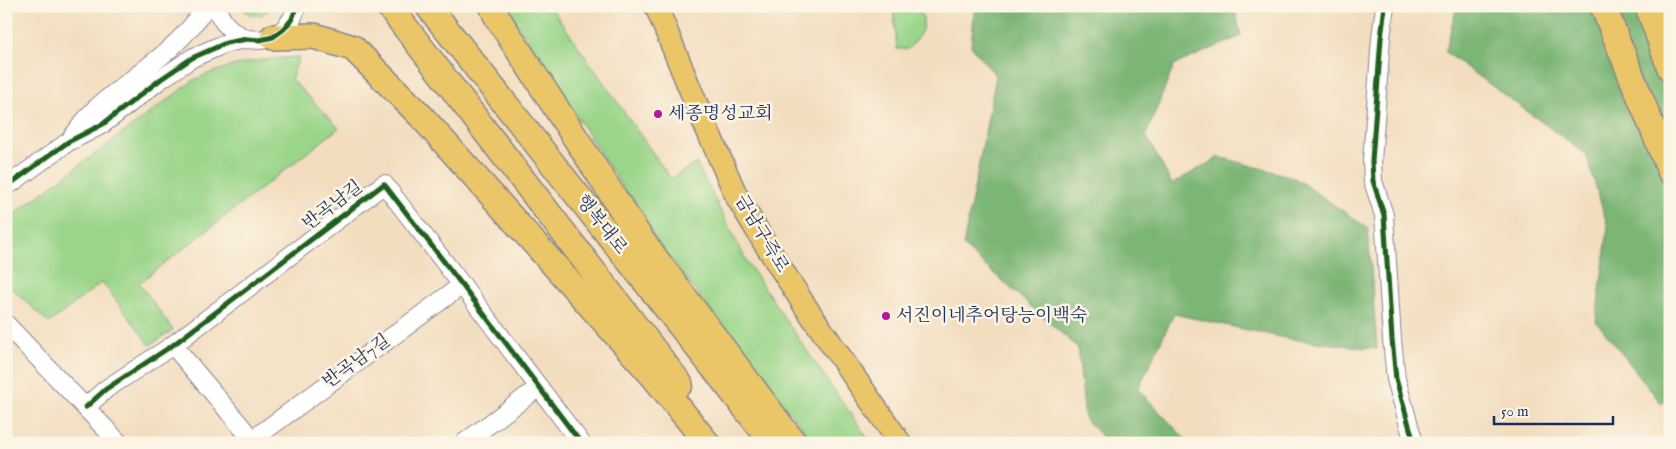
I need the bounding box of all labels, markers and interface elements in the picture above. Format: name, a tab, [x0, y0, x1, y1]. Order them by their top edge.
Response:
place label: 세종명성교회	[668, 103, 772, 126]
marker: 세종명성교회	[652, 108, 664, 120]
street label: 반곡남길	[298, 176, 368, 236]
street label: 행복대로	[571, 191, 631, 259]
street label: 금남구즉로	[729, 191, 793, 277]
place label: 서진이네추어탕능이백숙	[896, 305, 1087, 328]
marker: 서진이네추어탕능이백숙	[880, 310, 892, 322]
street label: 반곡남7길	[319, 330, 395, 394]
scale bar	[1494, 394, 1612, 426]
text: 50 m	[1501, 402, 1529, 421]

